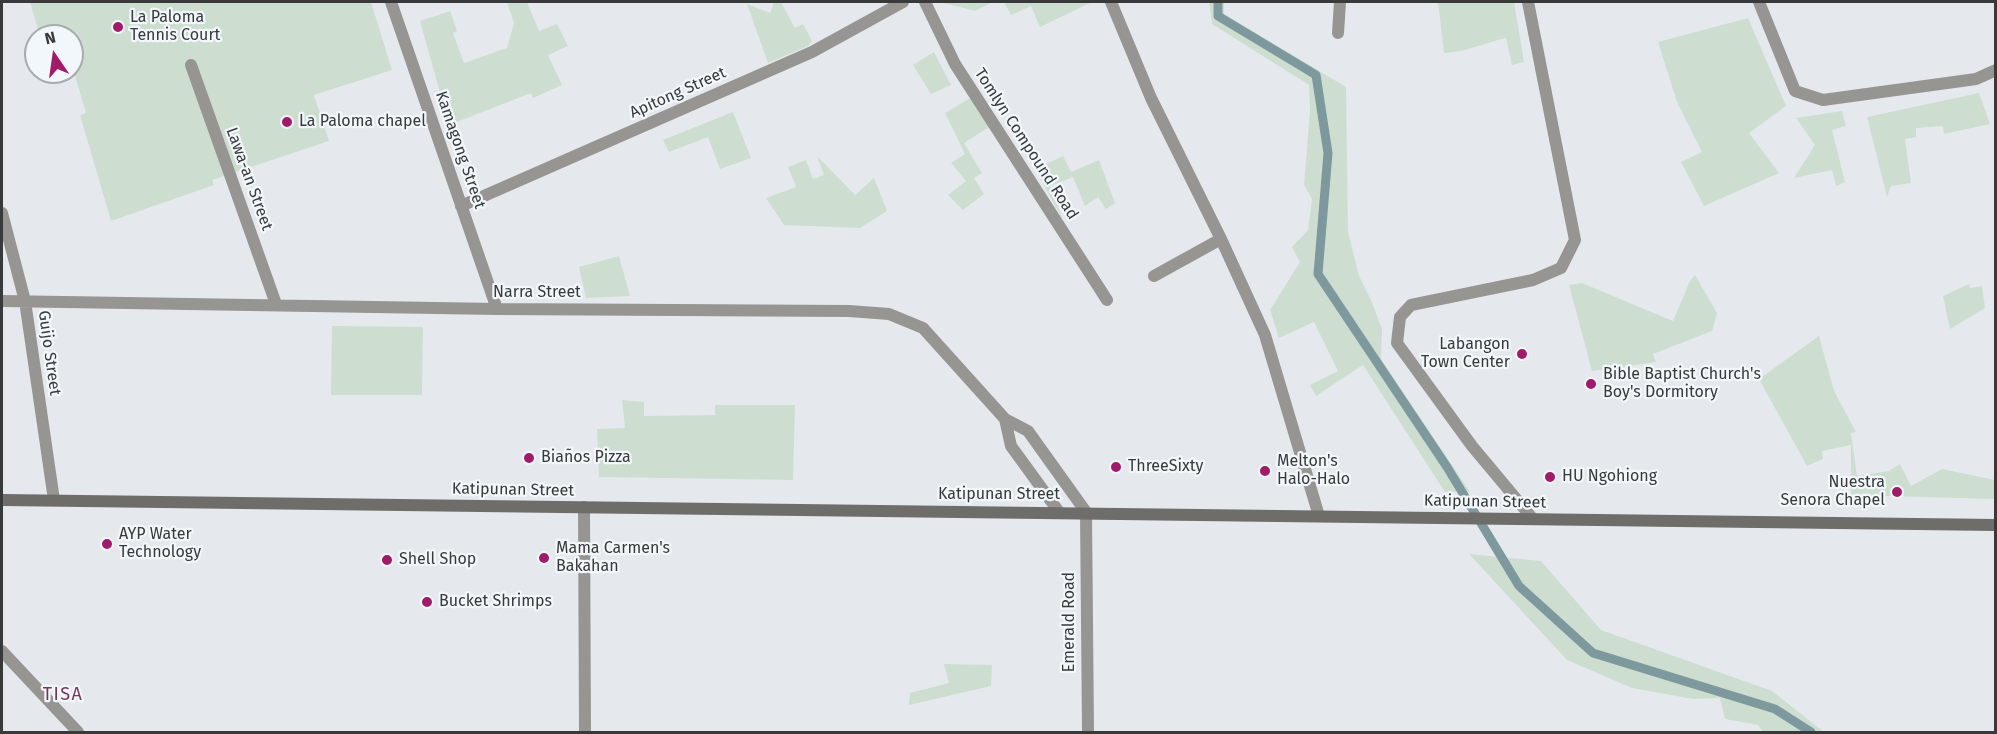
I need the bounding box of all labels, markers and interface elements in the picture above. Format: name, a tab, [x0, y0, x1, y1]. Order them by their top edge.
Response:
place label: La Paloma Tennis Court	[130, 8, 220, 46]
marker: La Paloma Tennis Court	[111, 20, 125, 34]
north arrow	[24, 24, 84, 84]
text: N	[43, 27, 58, 48]
street label: Apitong Street	[627, 63, 729, 123]
street label: Tomlyn Compound Road	[970, 65, 1082, 223]
street label: Kamagong Street	[431, 89, 489, 211]
place label: La Paloma chapel	[299, 112, 426, 132]
marker: La Paloma chapel	[280, 115, 294, 129]
street label: Lawa-an Street	[221, 125, 277, 233]
street label: Narra Street	[493, 283, 581, 303]
street label: Guijo Street	[34, 309, 64, 397]
place label: Labangon Town Center	[1421, 335, 1510, 373]
marker: Labangon Town Center	[1515, 347, 1529, 361]
place label: Bible Baptist Church's Boy's Dormitory	[1603, 365, 1761, 403]
marker: Bible Baptist Church's Boy's Dormitory	[1584, 377, 1598, 391]
place label: Biaños Pizza	[541, 448, 631, 468]
marker: Biaños Pizza	[522, 451, 536, 465]
place label: Melton's Halo-Halo	[1277, 452, 1350, 490]
place label: ThreeSixty	[1128, 457, 1203, 477]
marker: ThreeSixty	[1109, 460, 1123, 474]
marker: Melton's Halo-Halo	[1258, 464, 1272, 478]
place label: HU Ngohiong	[1562, 467, 1657, 487]
marker: HU Ngohiong	[1543, 470, 1557, 484]
place label: Nuestra Senora Chapel	[1780, 473, 1885, 511]
street label: Katipunan Street	[452, 479, 574, 501]
street label: Katipunan Street	[938, 485, 1060, 505]
marker: Nuestra Senora Chapel	[1890, 485, 1904, 499]
street label: Katipunan Street	[1424, 491, 1546, 513]
place label: AYP Water Technology	[119, 525, 201, 563]
marker: AYP Water Technology	[100, 537, 114, 551]
place label: Mama Carmen's Bakahan	[556, 539, 670, 577]
place label: Shell Shop	[399, 550, 476, 570]
marker: Mama Carmen's Bakahan	[537, 551, 551, 565]
marker: Shell Shop	[380, 553, 394, 567]
street label: Emerald Road	[1060, 572, 1080, 672]
place label: Bucket Shrimps	[439, 592, 552, 612]
marker: Bucket Shrimps	[420, 595, 434, 609]
district label: TISA	[43, 684, 83, 706]

